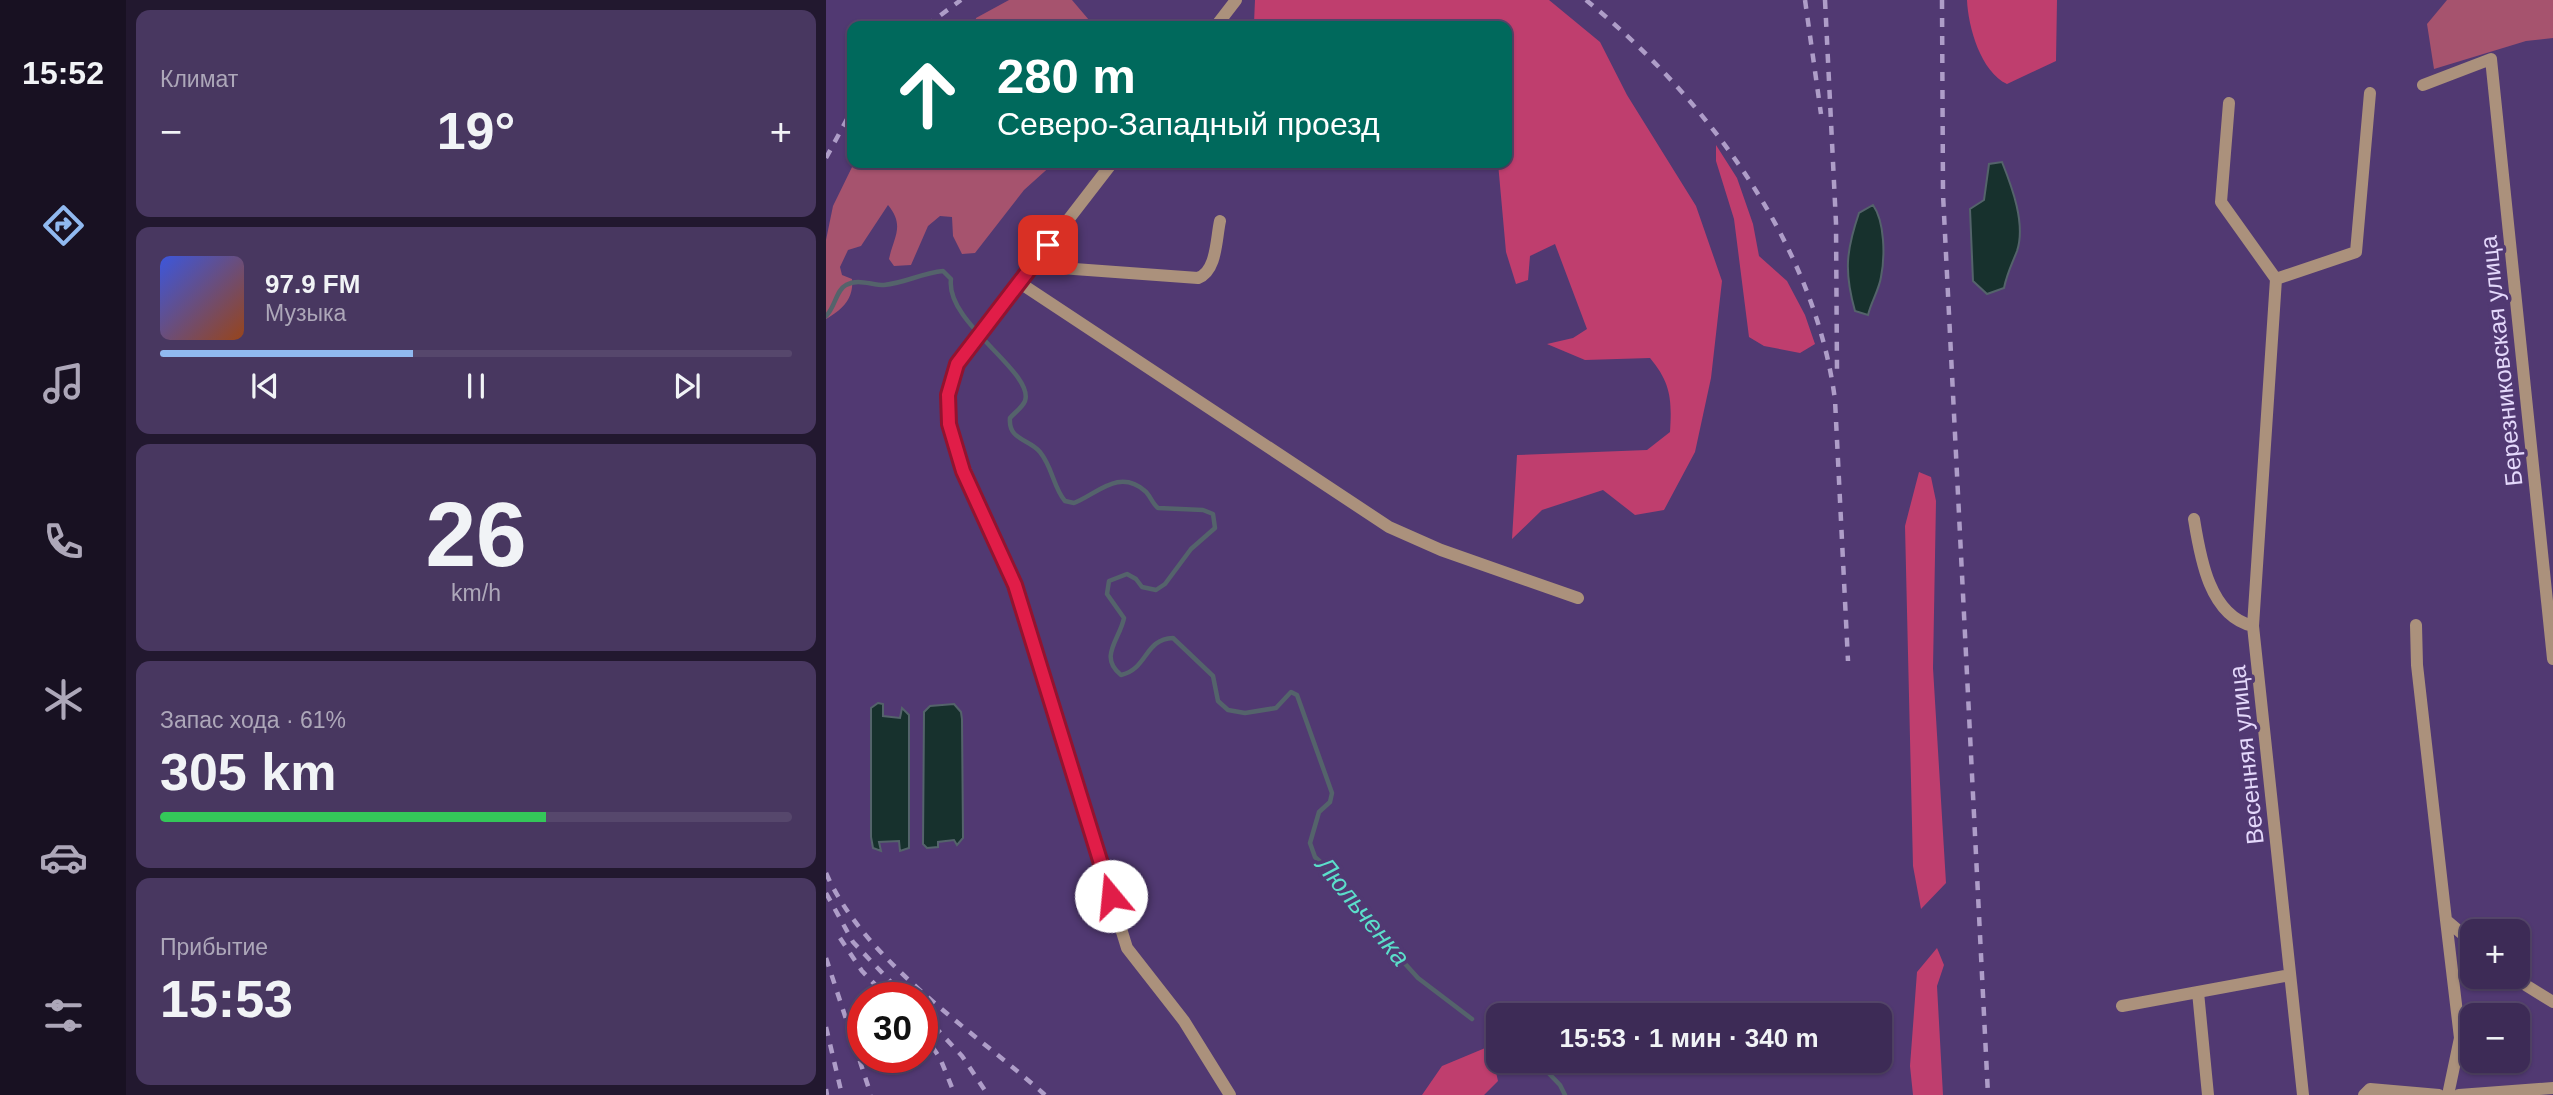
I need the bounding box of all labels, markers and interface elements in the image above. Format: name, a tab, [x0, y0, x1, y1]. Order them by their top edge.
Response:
icon: ahead	[882, 49, 973, 140]
text: 280 m	[997, 49, 1136, 103]
text: 15:52	[22, 55, 104, 91]
text: Климат	[160, 66, 238, 92]
text: 19°	[437, 102, 515, 160]
text: Северо-Западный проезд	[997, 106, 1380, 142]
text: −	[160, 111, 182, 153]
text: +	[770, 111, 792, 153]
icon: directions	[39, 201, 88, 250]
pin	[1018, 215, 1078, 275]
icon: arrive	[1029, 226, 1067, 264]
street label: Березниковская улица	[2474, 234, 2528, 487]
text: 97.9 FM	[265, 269, 360, 299]
text: Музыка	[265, 300, 346, 326]
icon: music	[39, 359, 88, 408]
icon: previous	[246, 367, 284, 405]
icon: pause	[457, 367, 495, 405]
icon: next	[668, 367, 706, 405]
text: 26	[425, 484, 527, 585]
icon: phone	[39, 517, 88, 566]
text: km/h	[451, 580, 501, 606]
street label: Весенняя улица	[2223, 664, 2269, 846]
icon: climate	[39, 675, 88, 724]
text: Запас хода · 61%	[160, 707, 346, 733]
text: 305 km	[160, 743, 336, 801]
icon: car	[39, 833, 88, 882]
water label: Люльченка	[1309, 849, 1416, 972]
position arrow	[1074, 859, 1148, 933]
map controls	[2460, 919, 2530, 1073]
button: +	[2460, 919, 2530, 989]
text: Прибытие	[160, 934, 268, 960]
text: 15:53	[160, 970, 293, 1028]
speed limit sign: 30	[847, 982, 938, 1073]
icon: filters	[39, 991, 88, 1040]
button: −	[2460, 1003, 2530, 1073]
text: 15:53 · 1 мин · 340 m	[1559, 1023, 1819, 1053]

